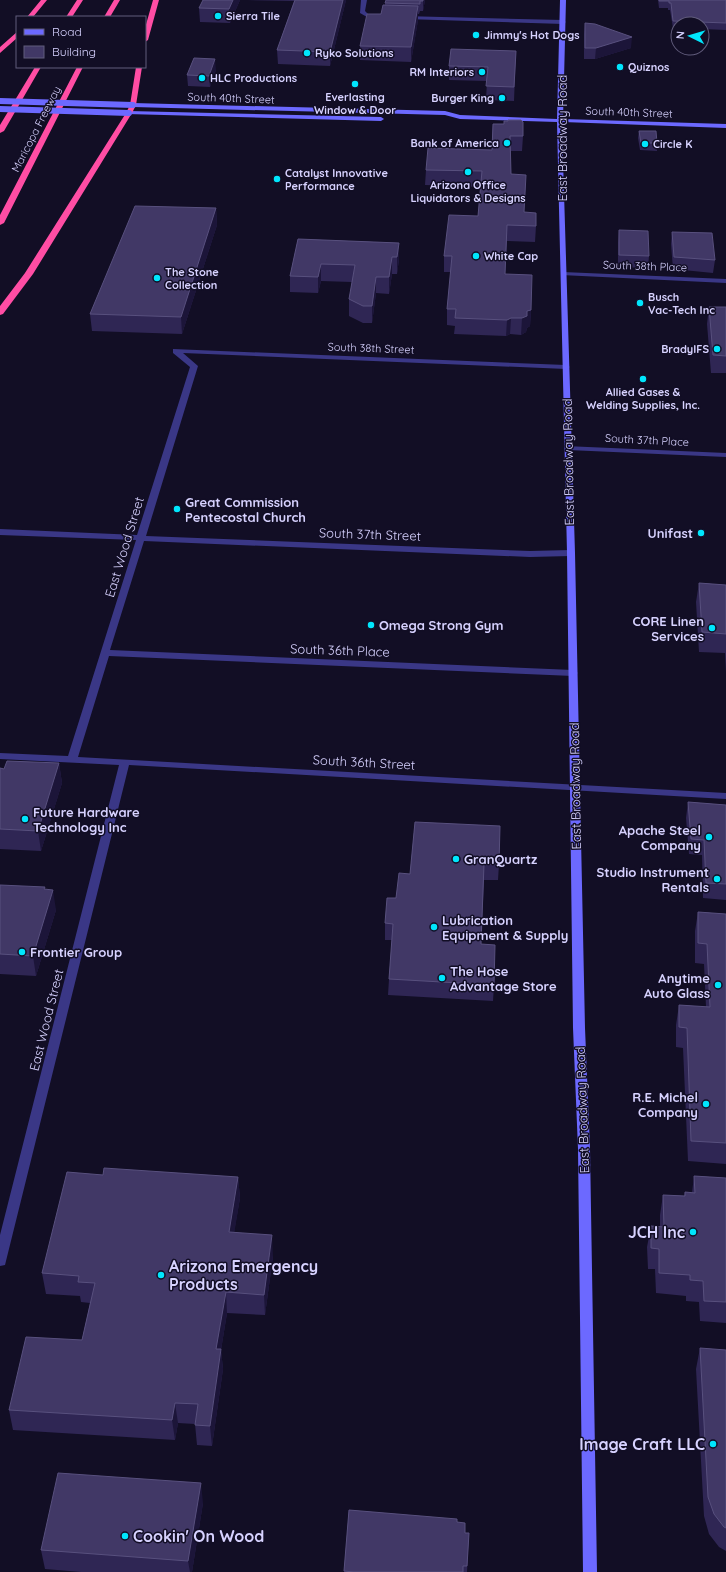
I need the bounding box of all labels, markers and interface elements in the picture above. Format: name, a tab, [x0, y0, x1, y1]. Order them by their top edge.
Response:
place label: Sierra Tile	[226, 9, 280, 23]
marker: Sierra Tile	[213, 11, 223, 21]
legend	[16, 16, 146, 68]
north arrow	[670, 16, 710, 56]
text: Road	[52, 24, 82, 39]
place label: Jimmy's Hot Dogs	[484, 28, 579, 42]
marker: Jimmy's Hot Dogs	[471, 30, 481, 40]
text: N	[673, 30, 687, 40]
text: Building	[52, 44, 96, 59]
place label: Ryko Solutions	[315, 46, 394, 60]
marker: Ryko Solutions	[302, 48, 312, 58]
place label: Quiznos	[628, 60, 669, 74]
marker: Quiznos	[615, 62, 625, 72]
place label: RM Interiors	[410, 65, 474, 79]
marker: RM Interiors	[477, 67, 487, 77]
place label: HLC Productions	[210, 71, 297, 85]
marker: HLC Productions	[197, 73, 207, 83]
street label: East Broadway Road	[554, 75, 570, 202]
marker: Everlasting Window & Door	[350, 79, 360, 89]
street label: Maricopa Freeway	[8, 84, 64, 174]
street label: South 40th Street	[187, 89, 275, 107]
place label: Everlasting Window & Door	[314, 90, 396, 117]
place label: Burger King	[431, 91, 494, 105]
marker: Burger King	[497, 93, 507, 103]
street label: South 40th Street	[585, 103, 673, 121]
place label: Bank of America	[411, 136, 499, 150]
place label: Circle K	[653, 137, 692, 151]
marker: Bank of America	[502, 138, 512, 148]
marker: Circle K	[640, 139, 650, 149]
place label: Catalyst Innovative Performance	[285, 166, 388, 193]
marker: Arizona Office Liquidators & Designs	[463, 167, 473, 177]
marker: Catalyst Innovative Performance	[272, 174, 282, 184]
place label: Arizona Office Liquidators & Designs	[410, 178, 526, 205]
place label: White Cap	[484, 249, 538, 263]
marker: White Cap	[471, 251, 481, 261]
street label: South 38th Place	[603, 258, 687, 274]
place label: The Stone Collection	[165, 265, 219, 292]
marker: The Stone Collection	[152, 273, 162, 283]
place label: Busch Vac-Tech Inc	[648, 290, 715, 317]
marker: Busch Vac-Tech Inc	[635, 298, 645, 308]
street label: South 38th Street	[327, 339, 415, 357]
place label: BradyIFS	[661, 342, 709, 356]
marker: BradyIFS	[712, 344, 722, 354]
marker: Allied Gases & Welding Supplies, Inc.	[638, 374, 648, 384]
place label: Allied Gases & Welding Supplies, Inc.	[586, 385, 700, 412]
street label: East Broadway Road	[559, 398, 577, 526]
street label: South 37th Place	[605, 431, 689, 449]
place label: Great Commission Pentecostal Church	[185, 494, 306, 525]
street label: East Wood Street	[101, 495, 147, 599]
marker: Great Commission Pentecostal Church	[172, 504, 182, 514]
street label: South 37th Street	[319, 524, 421, 544]
place label: Unifast	[648, 525, 693, 541]
marker: Unifast	[696, 528, 706, 538]
place label: CORE Linen Services	[632, 613, 704, 644]
place label: Omega Strong Gym	[379, 617, 503, 633]
marker: Omega Strong Gym	[366, 620, 376, 630]
marker: CORE Linen Services	[707, 623, 717, 633]
street label: South 36th Place	[290, 640, 390, 660]
street label: East Broadway Road	[566, 722, 584, 850]
street label: South 36th Street	[312, 751, 416, 773]
place label: Future Hardware Technology Inc	[33, 804, 140, 835]
marker: Future Hardware Technology Inc	[20, 814, 30, 824]
place label: Apache Steel Company	[619, 822, 701, 853]
marker: Apache Steel Company	[704, 832, 714, 842]
place label: GranQuartz	[464, 851, 537, 867]
marker: GranQuartz	[451, 854, 461, 864]
place label: Studio Instrument Rentals	[596, 864, 709, 895]
marker: Studio Instrument Rentals	[712, 874, 722, 884]
place label: Lubrication Equipment & Supply	[442, 912, 568, 943]
marker: Lubrication Equipment & Supply	[429, 922, 439, 932]
place label: Frontier Group	[30, 944, 122, 960]
marker: Frontier Group	[17, 947, 27, 957]
place label: The Hose Advantage Store	[450, 963, 557, 994]
street label: East Wood Street	[26, 967, 66, 1073]
place label: Anytime Auto Glass	[644, 970, 710, 1001]
marker: The Hose Advantage Store	[437, 973, 447, 983]
marker: Anytime Auto Glass	[713, 980, 723, 990]
street label: East Broadway Road	[572, 1046, 592, 1174]
place label: R.E. Michel Company	[632, 1089, 698, 1120]
marker: R.E. Michel Company	[701, 1099, 711, 1109]
place label: JCH Inc	[628, 1222, 685, 1242]
marker: JCH Inc	[688, 1227, 698, 1237]
place label: Arizona Emergency Products	[169, 1256, 318, 1294]
marker: Arizona Emergency Products	[156, 1270, 166, 1280]
place label: Image Craft LLC	[579, 1434, 705, 1454]
marker: Image Craft LLC	[708, 1439, 718, 1449]
place label: Cookin' On Wood	[133, 1526, 264, 1546]
marker: Cookin' On Wood	[120, 1531, 130, 1541]

